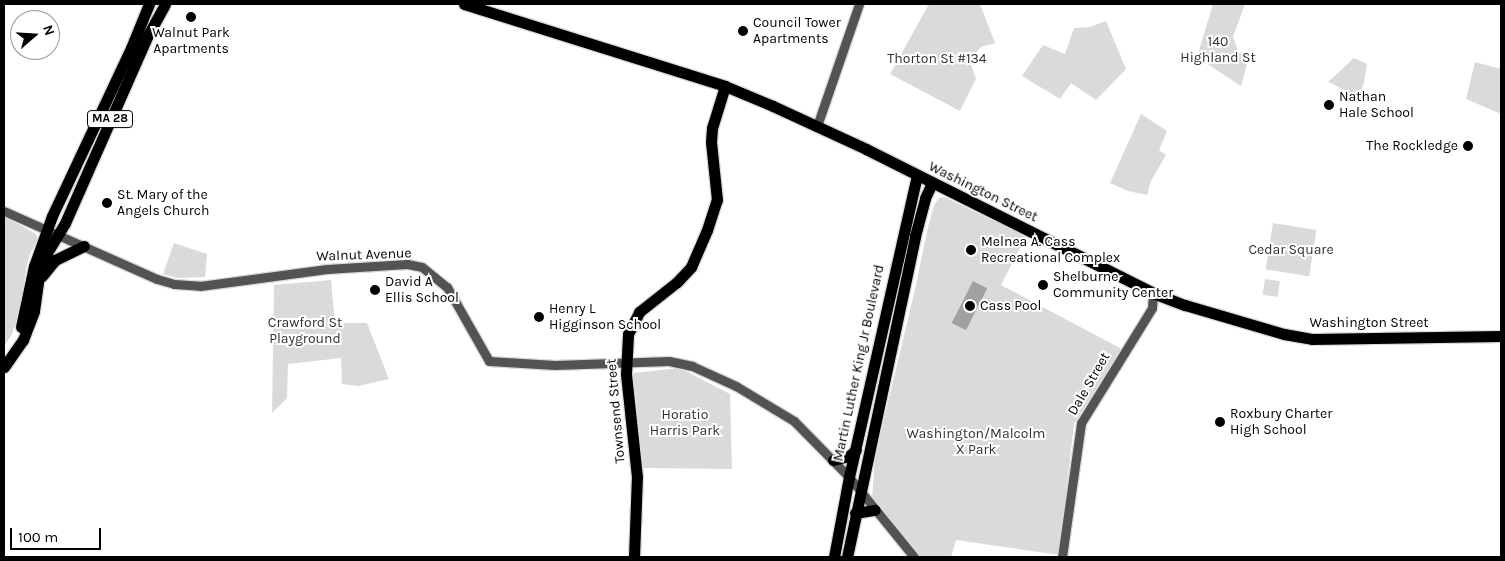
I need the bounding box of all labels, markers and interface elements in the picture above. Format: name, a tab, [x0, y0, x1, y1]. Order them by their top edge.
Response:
north arrow	[10, 10, 60, 60]
marker: Walnut Park Apartments	[185, 11, 197, 23]
place label: Council Tower Apartments	[753, 15, 841, 48]
text: N	[39, 23, 58, 38]
place label: Walnut Park Apartments	[152, 25, 230, 58]
marker: Council Tower Apartments	[737, 25, 749, 37]
park label: 140 Highland St	[1180, 34, 1256, 66]
park label: Thorton St #134	[887, 51, 987, 67]
place label: Nathan Hale School	[1339, 89, 1414, 121]
marker: Nathan Hale School	[1323, 99, 1335, 111]
road number: MA 28	[86, 110, 134, 128]
place label: The Rockledge	[1366, 138, 1458, 154]
marker: The Rockledge	[1462, 140, 1474, 152]
street label: Washington Street	[926, 158, 1040, 226]
place label: St. Mary of the Angels Church	[117, 187, 209, 220]
marker: St. Mary of the Angels Church	[101, 197, 113, 209]
place label: Melnea A. Cass Recreational Complex	[981, 234, 1120, 266]
park label: Cedar Square	[1248, 242, 1334, 258]
marker: Melnea A. Cass Recreational Complex	[965, 244, 977, 256]
street label: Walnut Avenue	[316, 245, 412, 265]
street label: Martin Luther King Jr Boulevard	[830, 263, 888, 463]
place label: Shelburne Community Center	[1053, 269, 1173, 302]
place label: David A Ellis School	[385, 274, 459, 306]
marker: Shelburne Community Center	[1037, 279, 1049, 291]
marker: David A Ellis School	[369, 284, 381, 296]
place label: Cass Pool	[980, 298, 1041, 314]
marker: Cass Pool	[964, 300, 976, 312]
place label: Henry L Higginson School	[549, 301, 661, 334]
marker: Henry L Higginson School	[533, 311, 545, 323]
park label: Crawford St Playground	[268, 315, 342, 348]
street label: Washington Street	[1309, 315, 1429, 331]
street label: Dale Street	[1064, 350, 1114, 418]
street label: Townsend Street	[603, 358, 629, 464]
place label: Roxbury Charter High School	[1230, 406, 1332, 438]
park label: Horatio Harris Park	[650, 407, 720, 440]
marker: Roxbury Charter High School	[1214, 416, 1226, 428]
park label: Washington/Malcolm X Park	[907, 426, 1045, 458]
scale bar	[12, 518, 104, 550]
text: 100 m	[18, 528, 58, 546]

